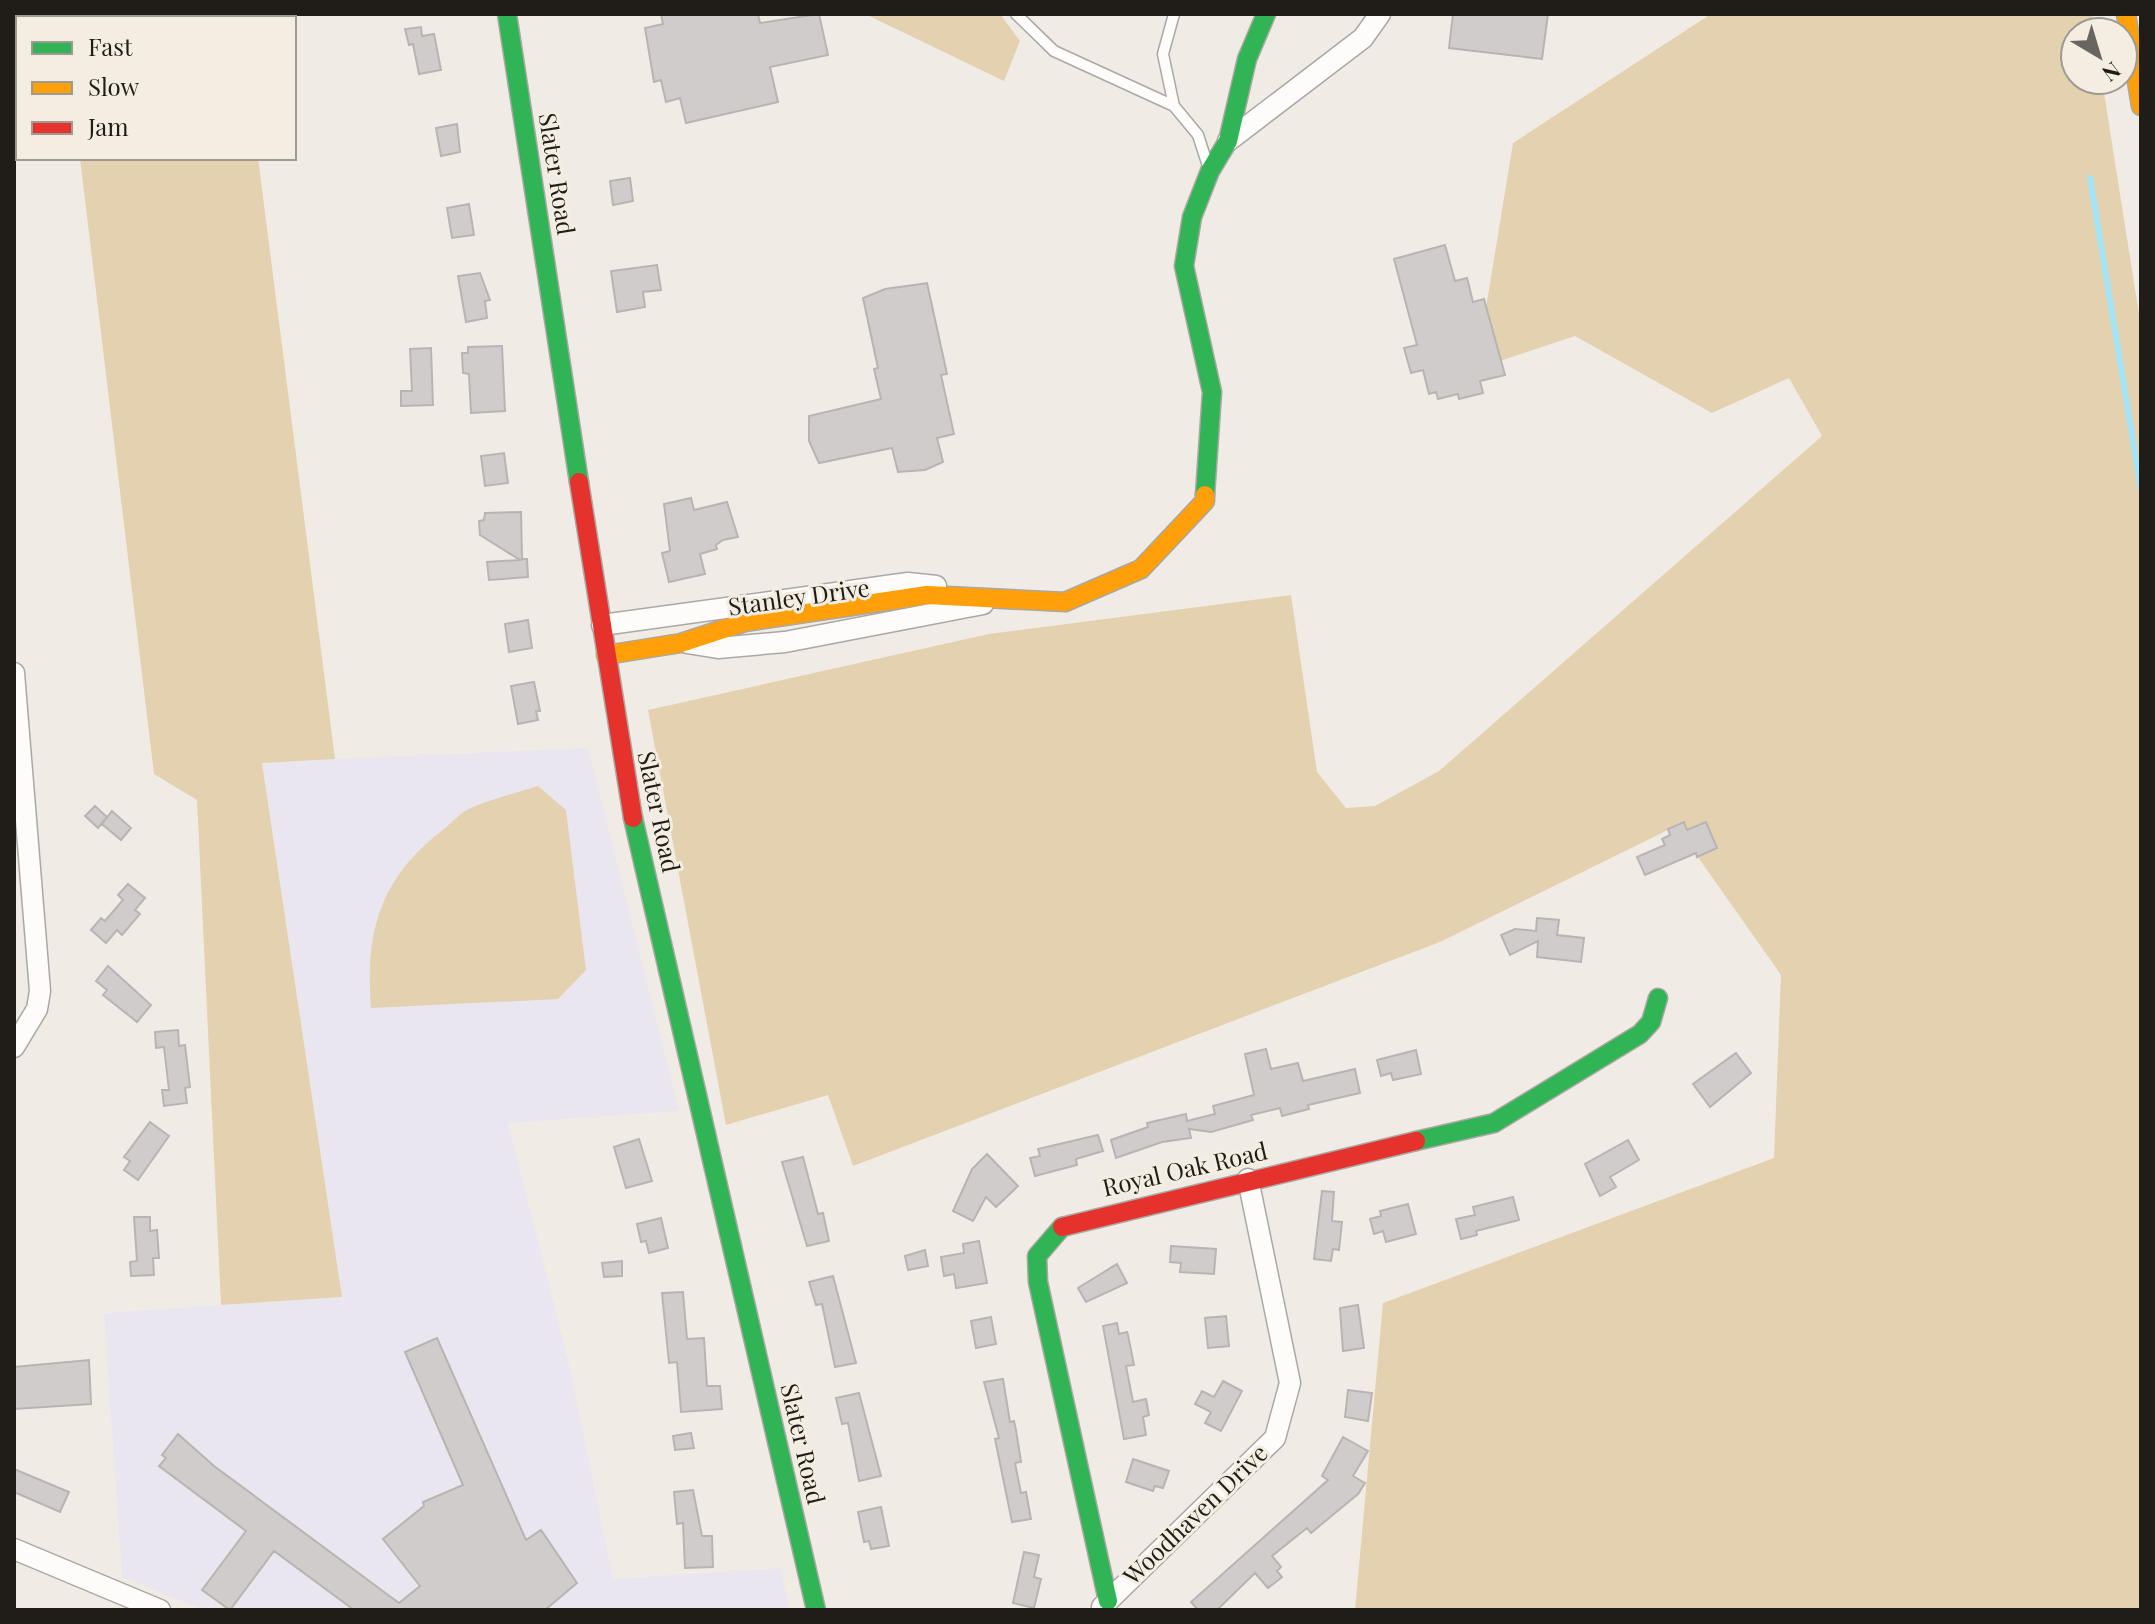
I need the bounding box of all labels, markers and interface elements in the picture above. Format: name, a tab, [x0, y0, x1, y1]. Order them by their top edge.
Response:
legend	[16, 16, 296, 160]
north arrow	[2059, 16, 2139, 96]
text: Fast	[88, 30, 133, 62]
text: N	[2096, 56, 2127, 89]
text: Slow	[88, 70, 140, 102]
text: Jam	[87, 110, 129, 142]
street label: Slater Road	[533, 110, 583, 237]
street label: Stanley Drive	[726, 570, 871, 622]
street label: Slater Road	[632, 748, 688, 875]
street label: Royal Oak Road	[1099, 1134, 1270, 1203]
street label: Slater Road	[775, 1380, 833, 1507]
street label: Woodhaven Drive	[1115, 1436, 1274, 1591]

